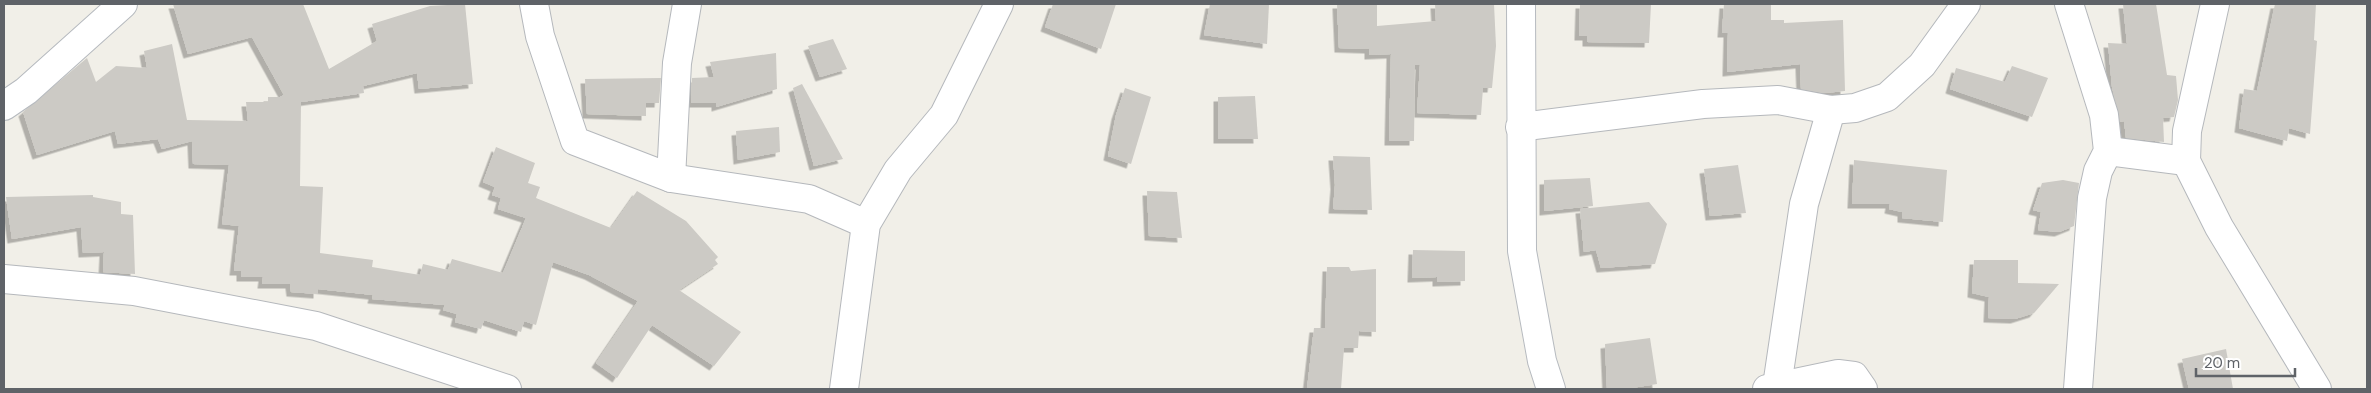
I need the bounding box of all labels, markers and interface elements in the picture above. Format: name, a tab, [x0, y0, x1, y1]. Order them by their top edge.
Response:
scale bar	[2196, 346, 2295, 378]
text: 20 m	[2204, 353, 2240, 373]

